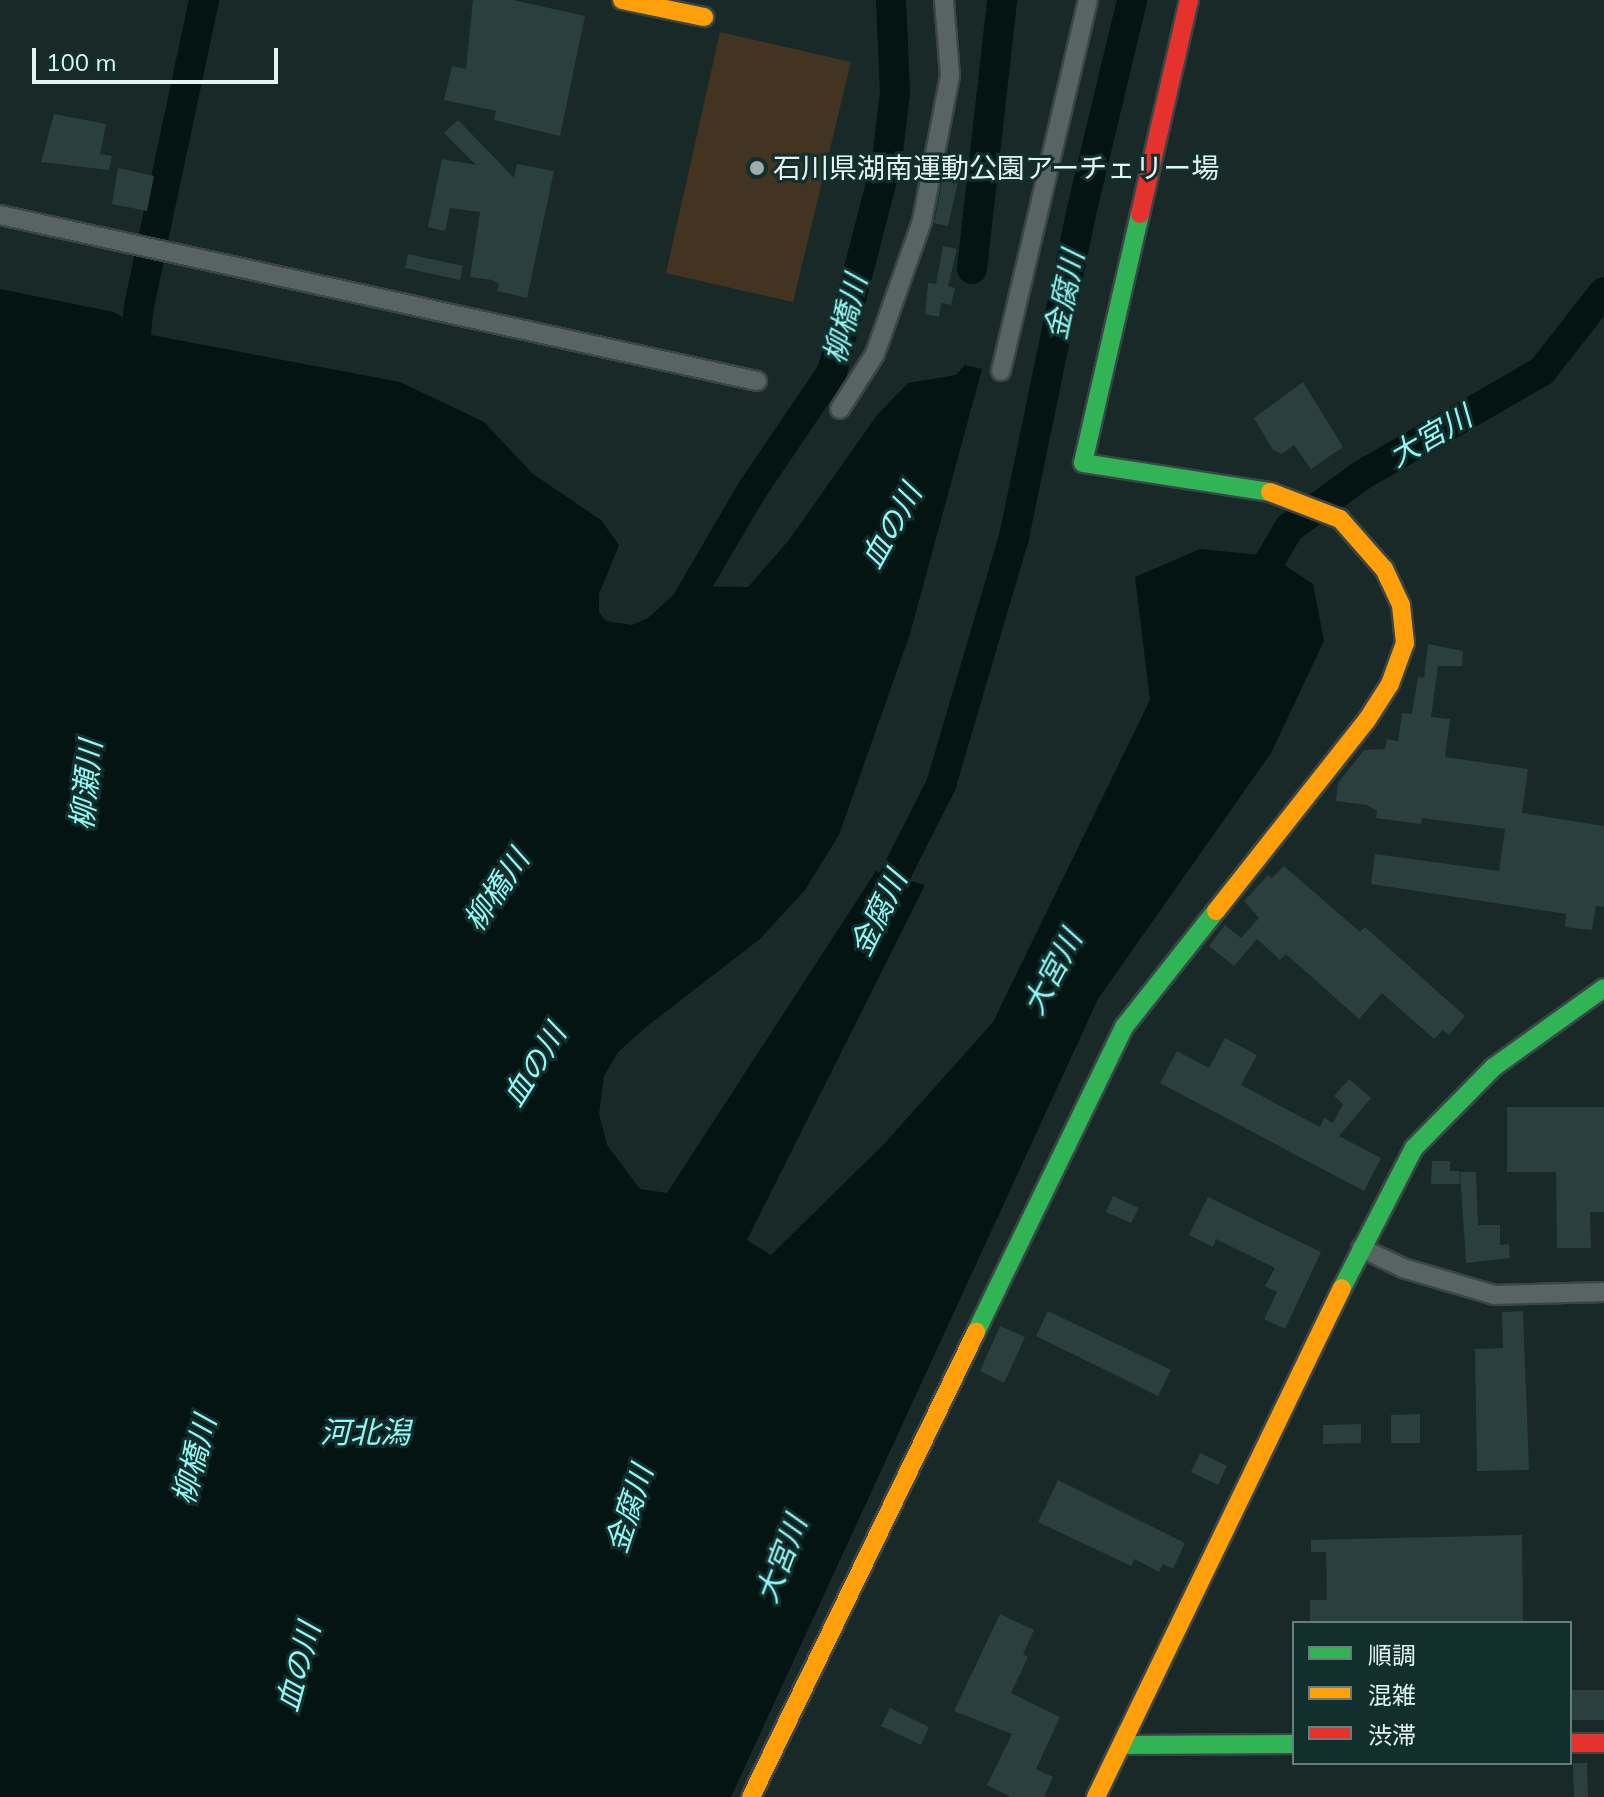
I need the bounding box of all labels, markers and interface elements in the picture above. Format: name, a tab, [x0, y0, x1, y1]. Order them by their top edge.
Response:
scale bar	[36, 32, 282, 82]
text: 100 m	[46, 47, 117, 77]
place label: 石川県湖南運動公園アーチェリー場	[773, 151, 1219, 185]
marker: 石川県湖南運動公園アーチェリー場	[748, 159, 766, 177]
water label: 金腐川	[1037, 247, 1091, 343]
water label: 柳橋川	[816, 271, 874, 367]
water label: 大宮川	[1382, 398, 1478, 474]
water label: 血の川	[853, 478, 929, 574]
water label: 柳瀬川	[63, 738, 109, 832]
water label: 柳橋川	[456, 843, 536, 937]
water label: 金腐川	[842, 865, 914, 961]
water label: 大宮川	[1015, 924, 1089, 1020]
water label: 血の川	[495, 1017, 573, 1113]
water label: 柳橋川	[165, 1412, 223, 1508]
water label: 河北潟	[320, 1414, 410, 1450]
water label: 金腐川	[598, 1461, 660, 1557]
water label: 大宮川	[748, 1511, 814, 1607]
water label: 血の川	[269, 1619, 327, 1715]
legend	[1292, 1621, 1572, 1765]
text: 順調	[1368, 1640, 1416, 1670]
text: 混雑	[1368, 1680, 1416, 1710]
text: 渋滞	[1368, 1720, 1416, 1750]

